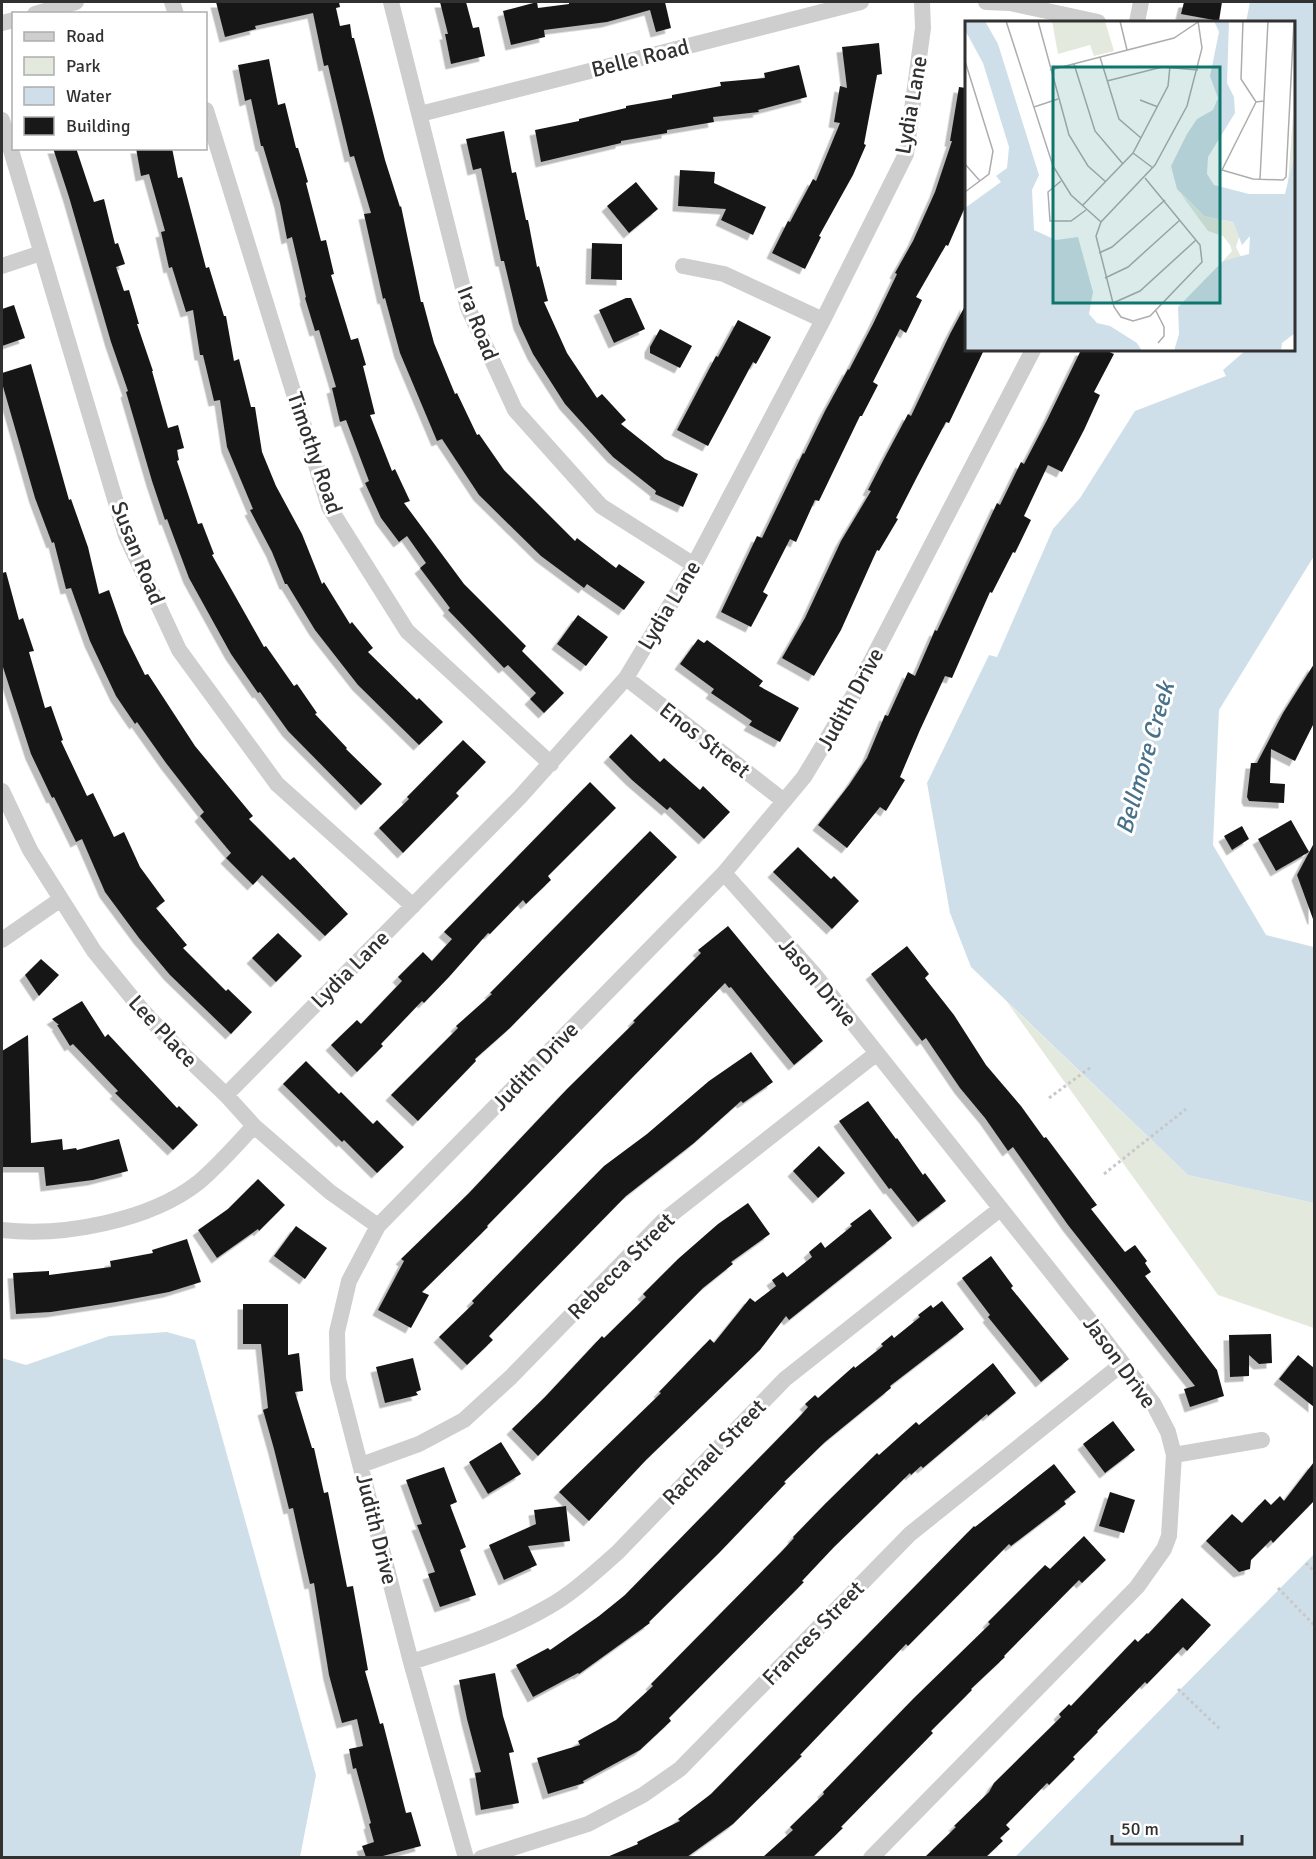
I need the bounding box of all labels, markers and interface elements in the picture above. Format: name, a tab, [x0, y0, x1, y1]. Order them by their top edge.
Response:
legend	[12, 12, 207, 150]
inset map	[965, 21, 1295, 351]
text: Road	[66, 25, 105, 47]
street label: Belle Road	[588, 33, 692, 83]
street label: Lydia Lane	[889, 54, 933, 156]
text: Park	[66, 55, 101, 77]
text: Water	[66, 85, 112, 107]
text: Building	[66, 115, 130, 137]
street label: Ira Road	[452, 282, 504, 364]
street label: Timothy Road	[282, 389, 348, 517]
street label: Susan Road	[105, 497, 171, 609]
street label: Lydia Lane	[632, 555, 706, 655]
street label: Judith Drive	[811, 643, 889, 755]
water label: Bellmore Creek	[1109, 677, 1182, 837]
street label: Enos Street	[654, 696, 756, 784]
street label: Lydia Lane	[305, 924, 395, 1014]
street label: Jason Drive	[773, 932, 863, 1032]
street label: Lee Place	[123, 989, 203, 1073]
street label: Judith Drive	[486, 1016, 584, 1116]
street label: Rebecca Street	[562, 1207, 680, 1325]
street label: Jason Drive	[1077, 1311, 1163, 1413]
street label: Rachael Street	[657, 1393, 772, 1511]
street label: Judith Drive	[350, 1471, 404, 1587]
street label: Frances Street	[756, 1575, 870, 1691]
scale bar	[1112, 1808, 1242, 1846]
text: 50 m	[1121, 1818, 1159, 1840]

